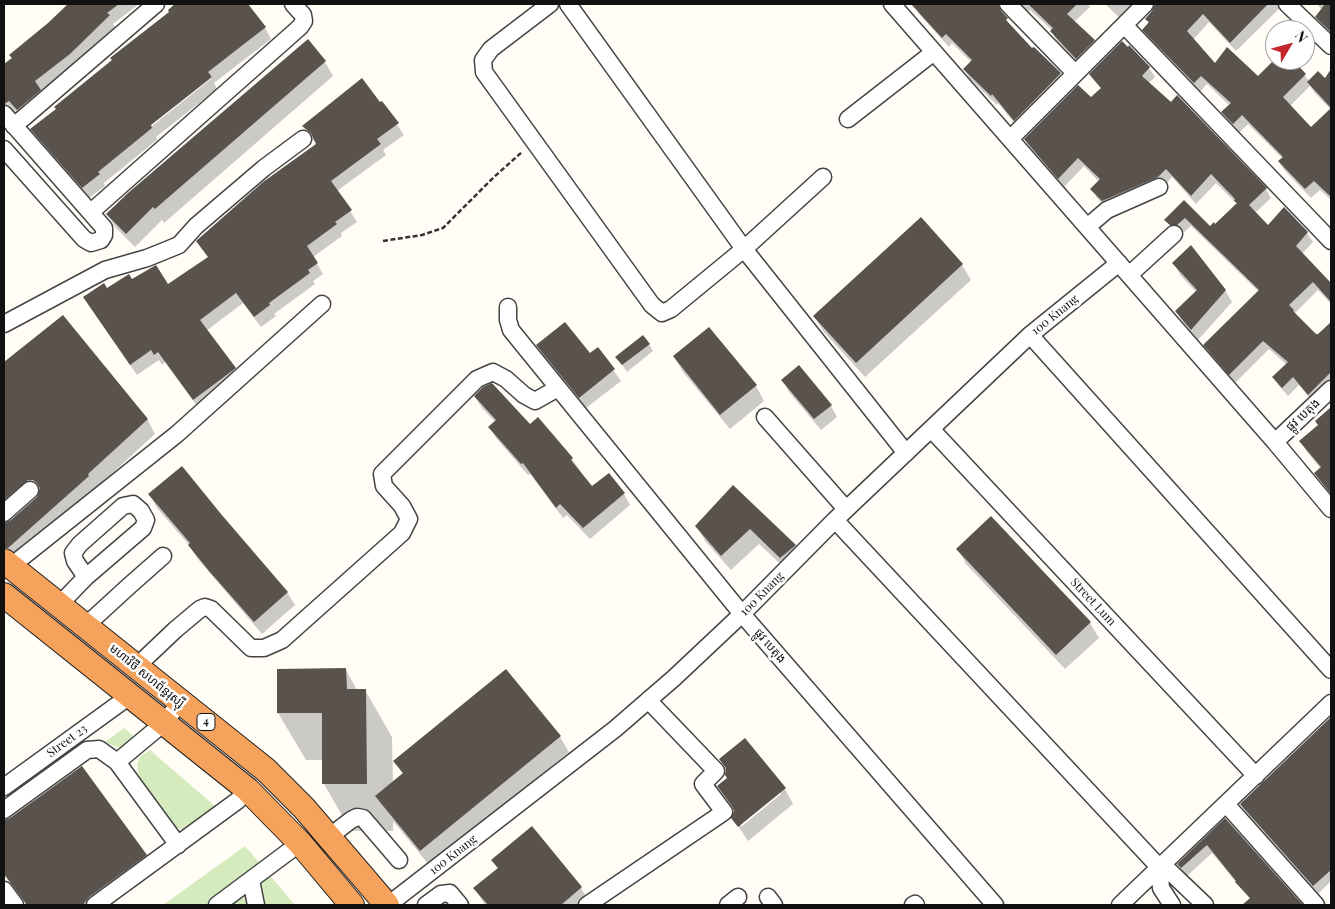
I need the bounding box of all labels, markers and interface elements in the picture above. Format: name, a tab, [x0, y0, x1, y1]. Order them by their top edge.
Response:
north arrow	[1265, 20, 1315, 70]
text: N	[1291, 27, 1312, 46]
street label: 100 Knang	[1029, 292, 1081, 338]
street label: ផ្លូវ បេតុង	[1283, 396, 1323, 434]
street label: 100 Knang	[737, 569, 787, 619]
street label: Street Lum	[1067, 575, 1119, 629]
street label: ផ្លូវ បេតុង	[751, 626, 789, 666]
street label: មហាវិថី សហព័ន្ធរុស្ស៊ី	[107, 641, 187, 711]
road number: 4	[197, 714, 215, 730]
street label: Street 23	[44, 722, 90, 760]
street label: 100 Knang	[426, 832, 480, 878]

